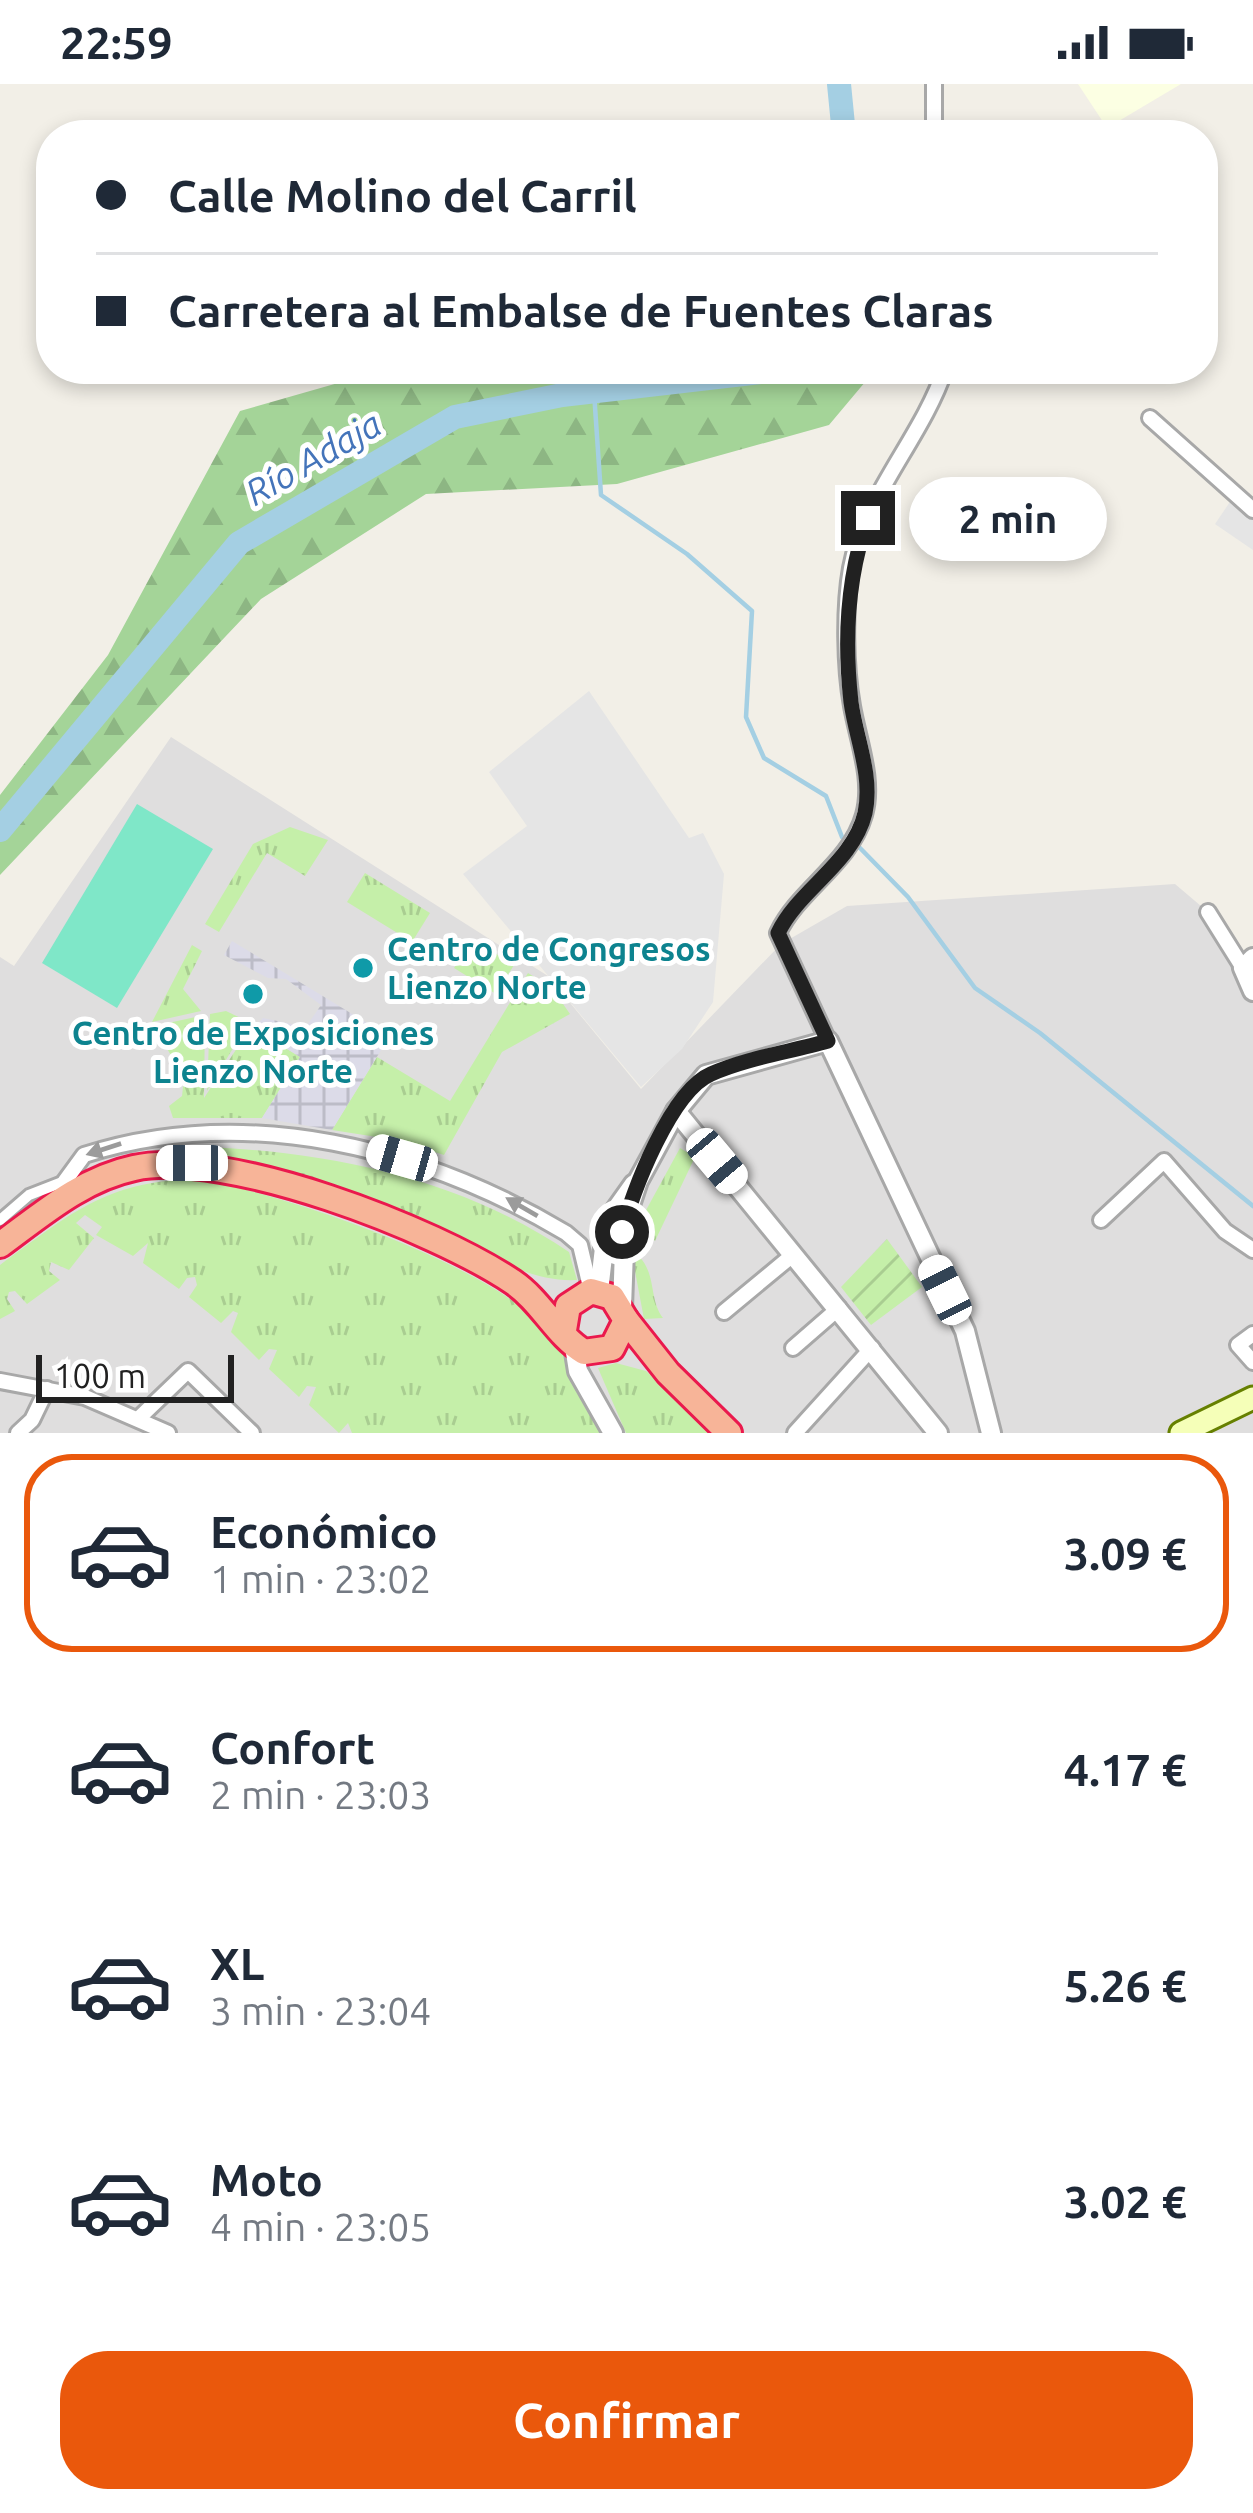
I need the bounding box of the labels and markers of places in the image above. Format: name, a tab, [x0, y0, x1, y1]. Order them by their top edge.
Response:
place label: Centro de Congresos Lienzo Norte	[387, 930, 711, 1005]
marker: Centro de Congresos Lienzo Norte	[350, 955, 376, 981]
marker: Centro de Exposiciones Lienzo Norte	[240, 981, 266, 1007]
place label: Centro de Exposiciones Lienzo Norte	[72, 1014, 434, 1089]

